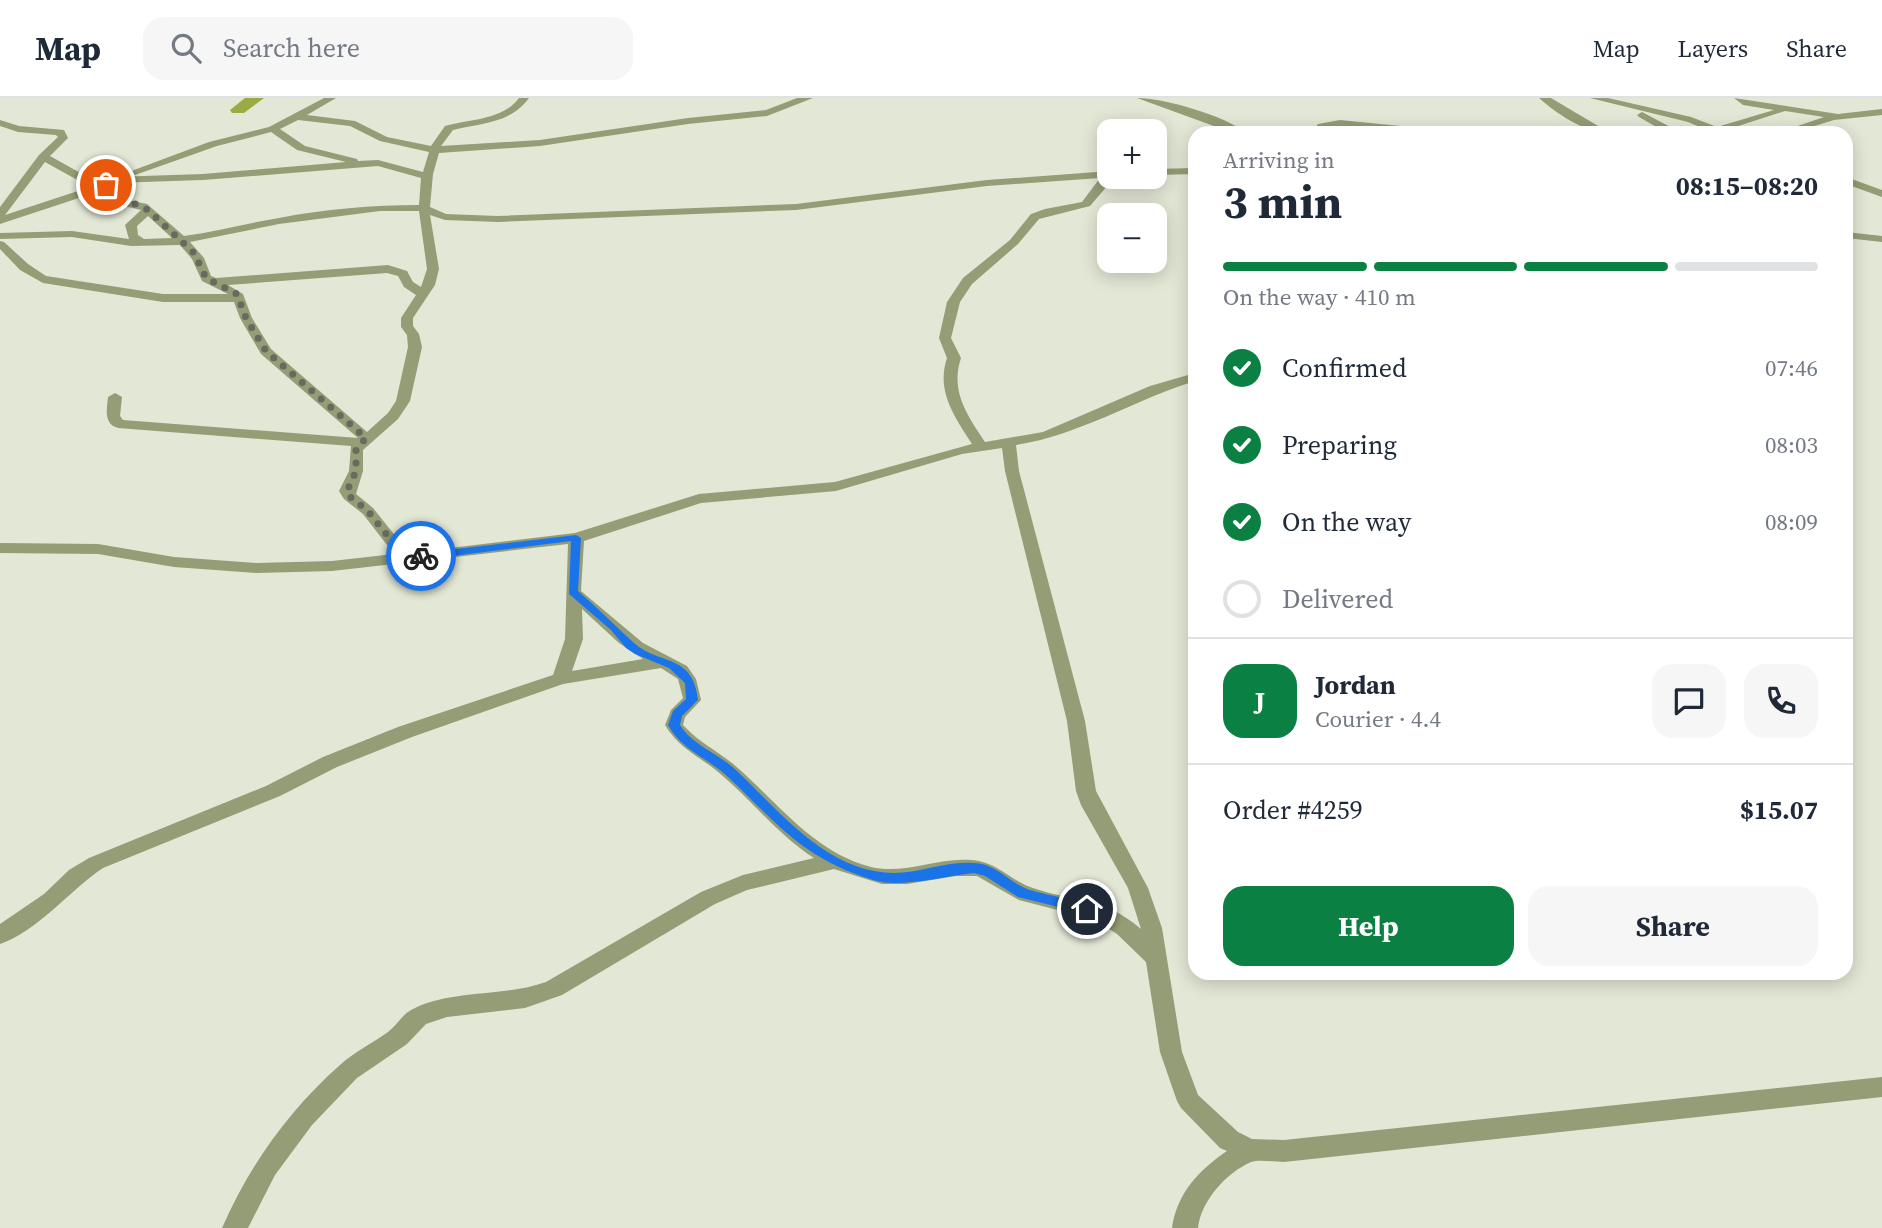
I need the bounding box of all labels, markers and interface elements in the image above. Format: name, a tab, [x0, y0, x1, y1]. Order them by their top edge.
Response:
search box	[143, 17, 633, 80]
text: Map	[35, 26, 101, 71]
icon: search	[167, 29, 205, 67]
text: Search here	[223, 30, 360, 66]
text: Map	[1593, 32, 1640, 65]
text: Layers	[1678, 32, 1748, 65]
text: Share	[1786, 32, 1847, 65]
map controls	[1097, 119, 1167, 273]
button: +	[1097, 119, 1167, 189]
text: Arriving in	[1223, 144, 1335, 176]
pin	[76, 155, 136, 215]
icon: bag	[87, 166, 125, 204]
text: 08:15–08:20	[1676, 168, 1818, 204]
text: 3 min	[1223, 170, 1342, 233]
button: −	[1097, 203, 1167, 273]
text: On the way · 410 m	[1223, 281, 1416, 313]
icon: check	[1223, 349, 1261, 387]
text: Confirmed	[1282, 350, 1407, 386]
text: 07:46	[1765, 352, 1818, 384]
icon: check	[1223, 426, 1261, 464]
text: Preparing	[1282, 427, 1397, 463]
text: 08:03	[1765, 429, 1818, 461]
icon: check	[1223, 503, 1261, 541]
text: On the way	[1282, 504, 1411, 540]
text: 08:09	[1765, 506, 1818, 538]
courier	[386, 521, 456, 591]
icon: bike	[402, 537, 440, 575]
text: Delivered	[1282, 581, 1393, 617]
button: chat	[1652, 664, 1726, 738]
button: phone	[1744, 664, 1818, 738]
text: Jordan	[1315, 667, 1396, 703]
text: J	[1255, 683, 1265, 719]
text: Courier · 4.4	[1315, 703, 1441, 735]
text: Order #4259	[1223, 792, 1363, 828]
text: $15.07	[1740, 792, 1818, 828]
pin	[1057, 879, 1117, 939]
button: Help	[1223, 886, 1514, 966]
button: Share	[1528, 886, 1818, 966]
icon: home	[1068, 890, 1106, 928]

